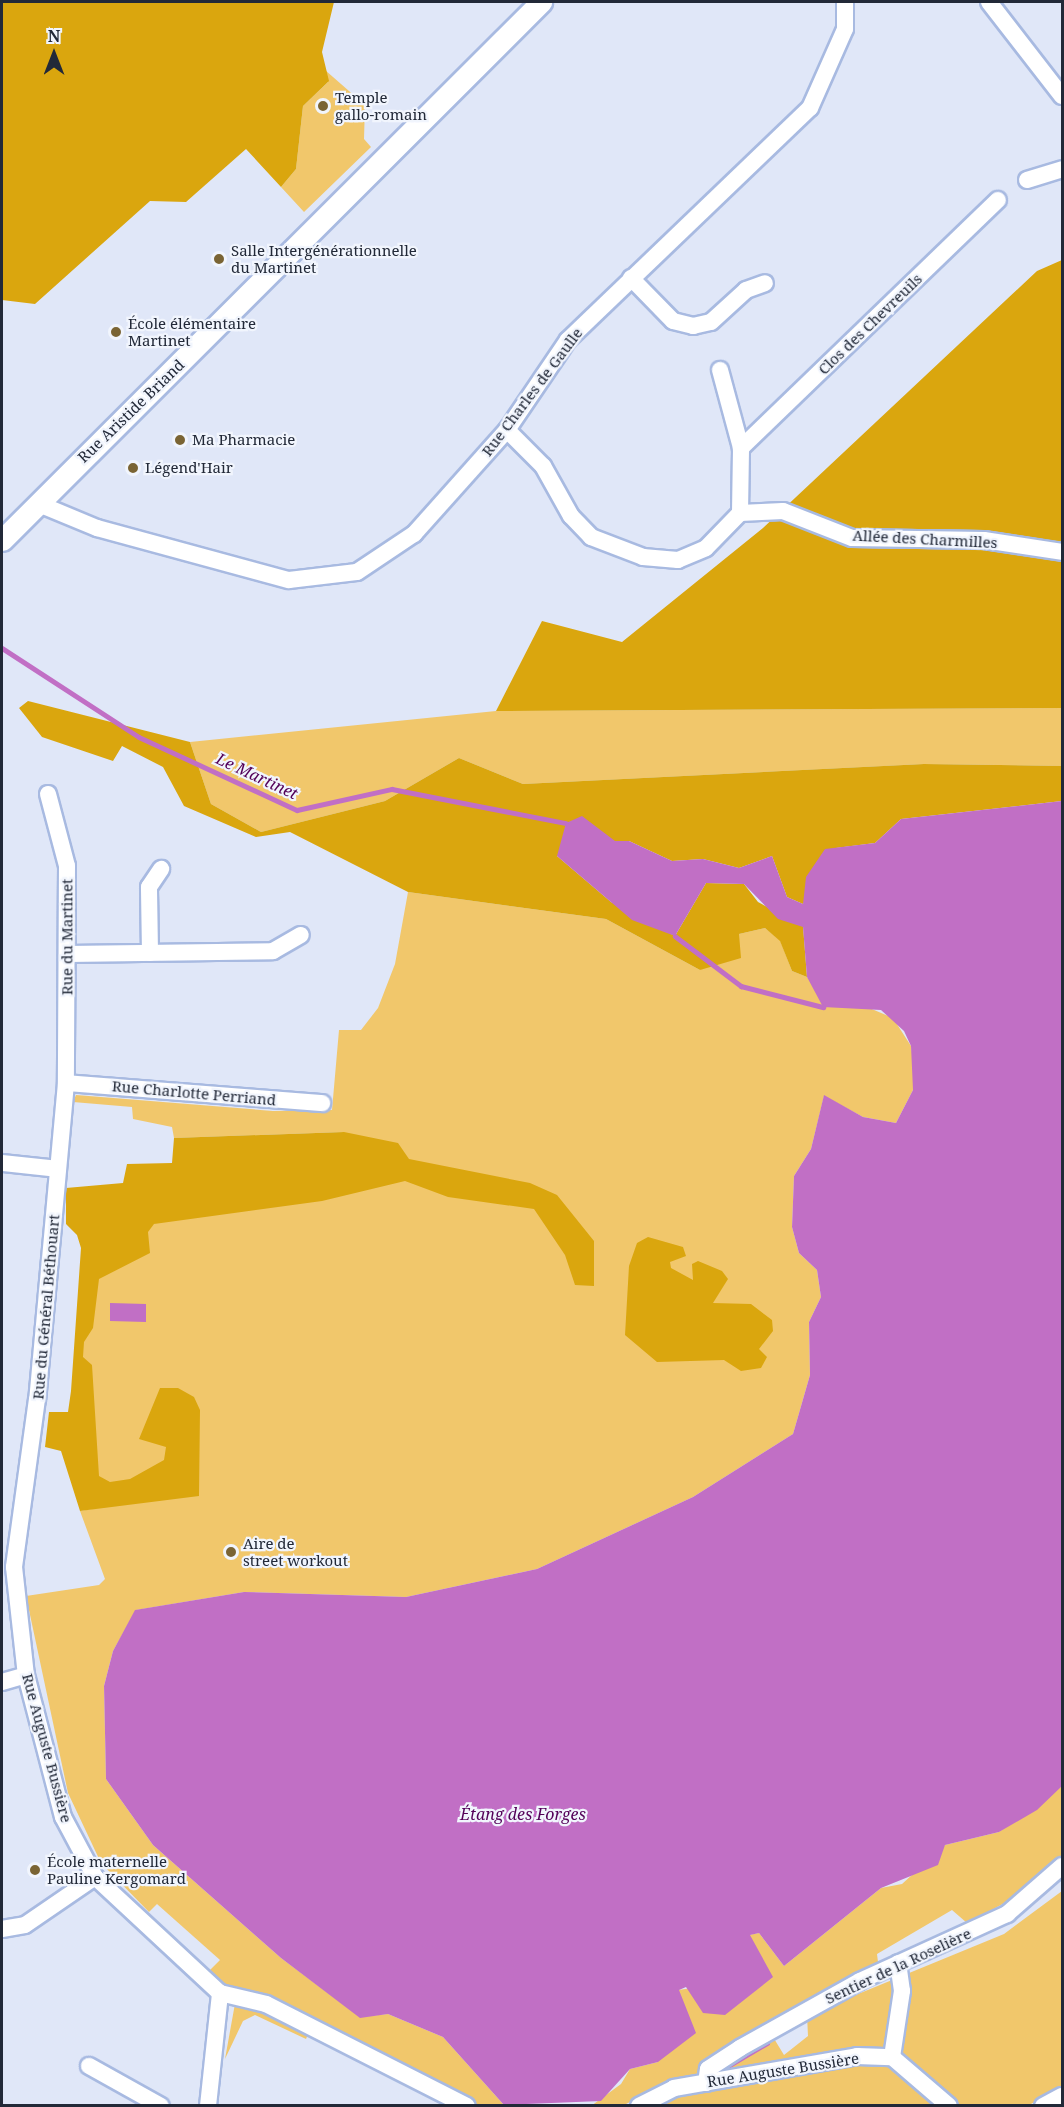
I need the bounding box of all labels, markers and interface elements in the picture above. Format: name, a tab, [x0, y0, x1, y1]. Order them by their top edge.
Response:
north arrow	[24, 24, 84, 84]
text: N	[48, 25, 60, 47]
place label: Temple gallo-romain	[335, 88, 427, 123]
marker: Temple gallo-romain	[316, 99, 330, 113]
place label: Salle Intergénérationnelle du Martinet	[231, 241, 417, 276]
marker: Salle Intergénérationnelle du Martinet	[212, 252, 226, 266]
street label: Clos des Chevreuils	[814, 270, 926, 378]
place label: École élémentaire Martinet	[128, 314, 256, 349]
street label: Rue Charles de Gaulle	[478, 324, 586, 460]
marker: École élémentaire Martinet	[109, 325, 123, 339]
street label: Rue Aristide Briand	[74, 356, 188, 466]
place label: Ma Pharmacie	[192, 431, 295, 449]
marker: Ma Pharmacie	[173, 433, 187, 447]
place label: Légend'Hair	[145, 459, 233, 477]
marker: Légend'Hair	[126, 461, 140, 475]
street label: Allée des Charmilles	[852, 526, 998, 552]
water label: Le Martinet	[213, 749, 301, 803]
street label: Rue du Martinet	[58, 879, 76, 995]
street label: Rue Charlotte Perriand	[111, 1077, 277, 1109]
street label: Rue du Général Béthouart	[29, 1214, 63, 1400]
place label: Aire de street workout	[243, 1534, 348, 1569]
marker: Aire de street workout	[224, 1545, 238, 1559]
street label: Rue Auguste Bussière	[18, 1672, 76, 1824]
water label: Étang des Forges	[460, 1804, 586, 1824]
place label: École maternelle Pauline Kergomard	[47, 1852, 186, 1887]
marker: École maternelle Pauline Kergomard	[28, 1863, 42, 1877]
street label: Sentier de la Roselière	[822, 1924, 974, 2008]
street label: Rue Auguste Bussière	[706, 2049, 860, 2091]

